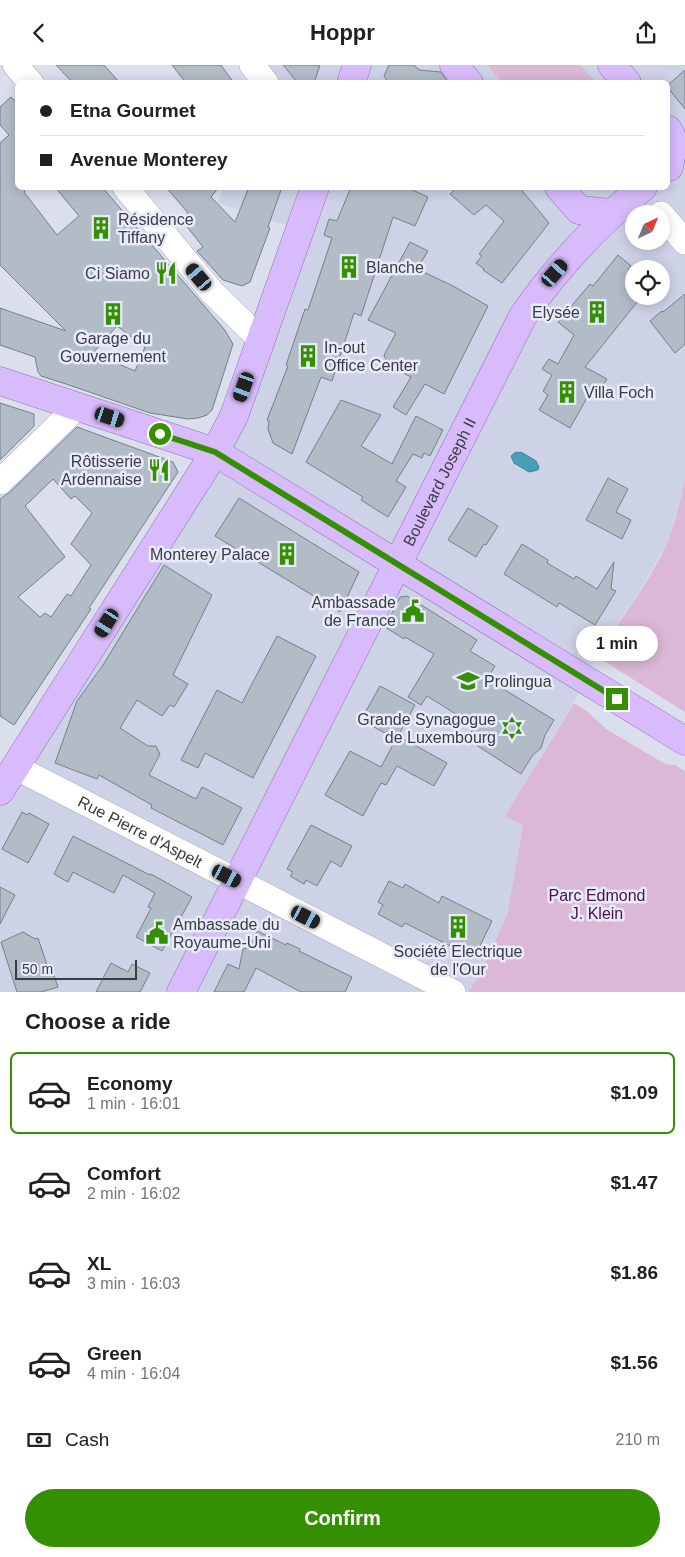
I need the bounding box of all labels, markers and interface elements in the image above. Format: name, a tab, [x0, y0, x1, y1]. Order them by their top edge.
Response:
icon: back	[25, 19, 53, 47]
icon: share	[632, 19, 660, 47]
text: Hoppr	[310, 20, 375, 45]
text: Etna Gourmet	[70, 100, 196, 121]
text: Avenue Monterey	[70, 149, 228, 170]
north arrow	[625, 205, 670, 250]
map controls	[625, 205, 670, 305]
place label: Résidence Tiffany	[118, 211, 194, 246]
building icon: Résidence Tiffany	[88, 215, 114, 241]
building icon: Blanche	[336, 254, 362, 280]
car	[539, 257, 570, 289]
place label: Blanche	[366, 259, 424, 276]
restaurant icon: Ci Siamo	[153, 260, 179, 286]
button: locate	[625, 260, 670, 305]
car	[183, 261, 214, 293]
place label: Ci Siamo	[85, 265, 150, 282]
building icon: Elysée	[584, 299, 610, 325]
building icon: Garage du Gouvernement	[100, 301, 126, 327]
place label: Elysée	[532, 304, 580, 321]
place label: Garage du Gouvernement	[60, 330, 166, 365]
place label: In-out Office Center	[324, 339, 419, 374]
building icon: In-out Office Center	[295, 343, 321, 369]
car	[231, 370, 256, 404]
building icon: Villa Foch	[554, 379, 580, 405]
place label: Villa Foch	[584, 384, 654, 401]
car	[93, 405, 126, 429]
street label: Boulevard Joseph II	[400, 415, 479, 549]
route start	[149, 423, 171, 445]
place label: Rôtisserie Ardennaise	[61, 453, 142, 488]
restaurant icon: Rôtisserie Ardennaise	[146, 457, 172, 483]
building icon: Monterey Palace	[274, 541, 300, 567]
place label: Monterey Palace	[150, 546, 270, 563]
place label: Ambassade de France	[312, 594, 396, 629]
public building icon: Ambassade de France	[400, 598, 426, 624]
car	[92, 606, 121, 640]
callout: 1 min	[576, 627, 658, 661]
text: 1 min	[596, 635, 638, 652]
school or university icon: Prolingua	[455, 668, 481, 694]
place label: Prolingua	[484, 673, 552, 690]
route end	[606, 688, 628, 710]
place label: Grande Synagogue de Luxembourg	[357, 711, 496, 746]
synagogue icon: Grande Synagogue de Luxembourg	[499, 715, 525, 741]
street label: Rue Pierre d'Aspelt	[75, 792, 206, 871]
car	[210, 863, 243, 889]
park label: Parc Edmond J. Klein	[549, 887, 645, 922]
car	[289, 904, 322, 930]
building icon: Société Electrique de l'Our	[445, 914, 471, 940]
place label: Ambassade du Royaume-Uni	[173, 916, 280, 951]
public building icon: Ambassade du Royaume-Uni	[144, 920, 170, 946]
place label: Société Electrique de l'Our	[394, 943, 523, 978]
scale bar	[15, 957, 138, 980]
text: 50 m	[22, 961, 53, 977]
text: Choose a ride	[25, 1009, 170, 1034]
icon: car	[27, 1071, 72, 1116]
text: Economy	[87, 1073, 173, 1094]
text: $1.09	[610, 1082, 658, 1103]
text: 1 min · 16:01	[87, 1095, 180, 1112]
icon: car	[27, 1161, 72, 1206]
text: Comfort	[87, 1163, 161, 1184]
text: $1.47	[610, 1172, 658, 1193]
text: 2 min · 16:02	[87, 1185, 180, 1202]
icon: car	[27, 1251, 72, 1296]
text: XL	[87, 1253, 111, 1274]
text: $1.86	[610, 1262, 658, 1283]
text: 3 min · 16:03	[87, 1275, 180, 1292]
icon: car	[27, 1341, 72, 1386]
text: Green	[87, 1343, 142, 1364]
text: $1.56	[610, 1352, 658, 1373]
text: 4 min · 16:04	[87, 1365, 180, 1382]
icon: cash	[25, 1426, 53, 1454]
text: Cash	[65, 1429, 109, 1450]
text: 210 m	[616, 1431, 660, 1448]
button: Confirm	[25, 1489, 660, 1547]

